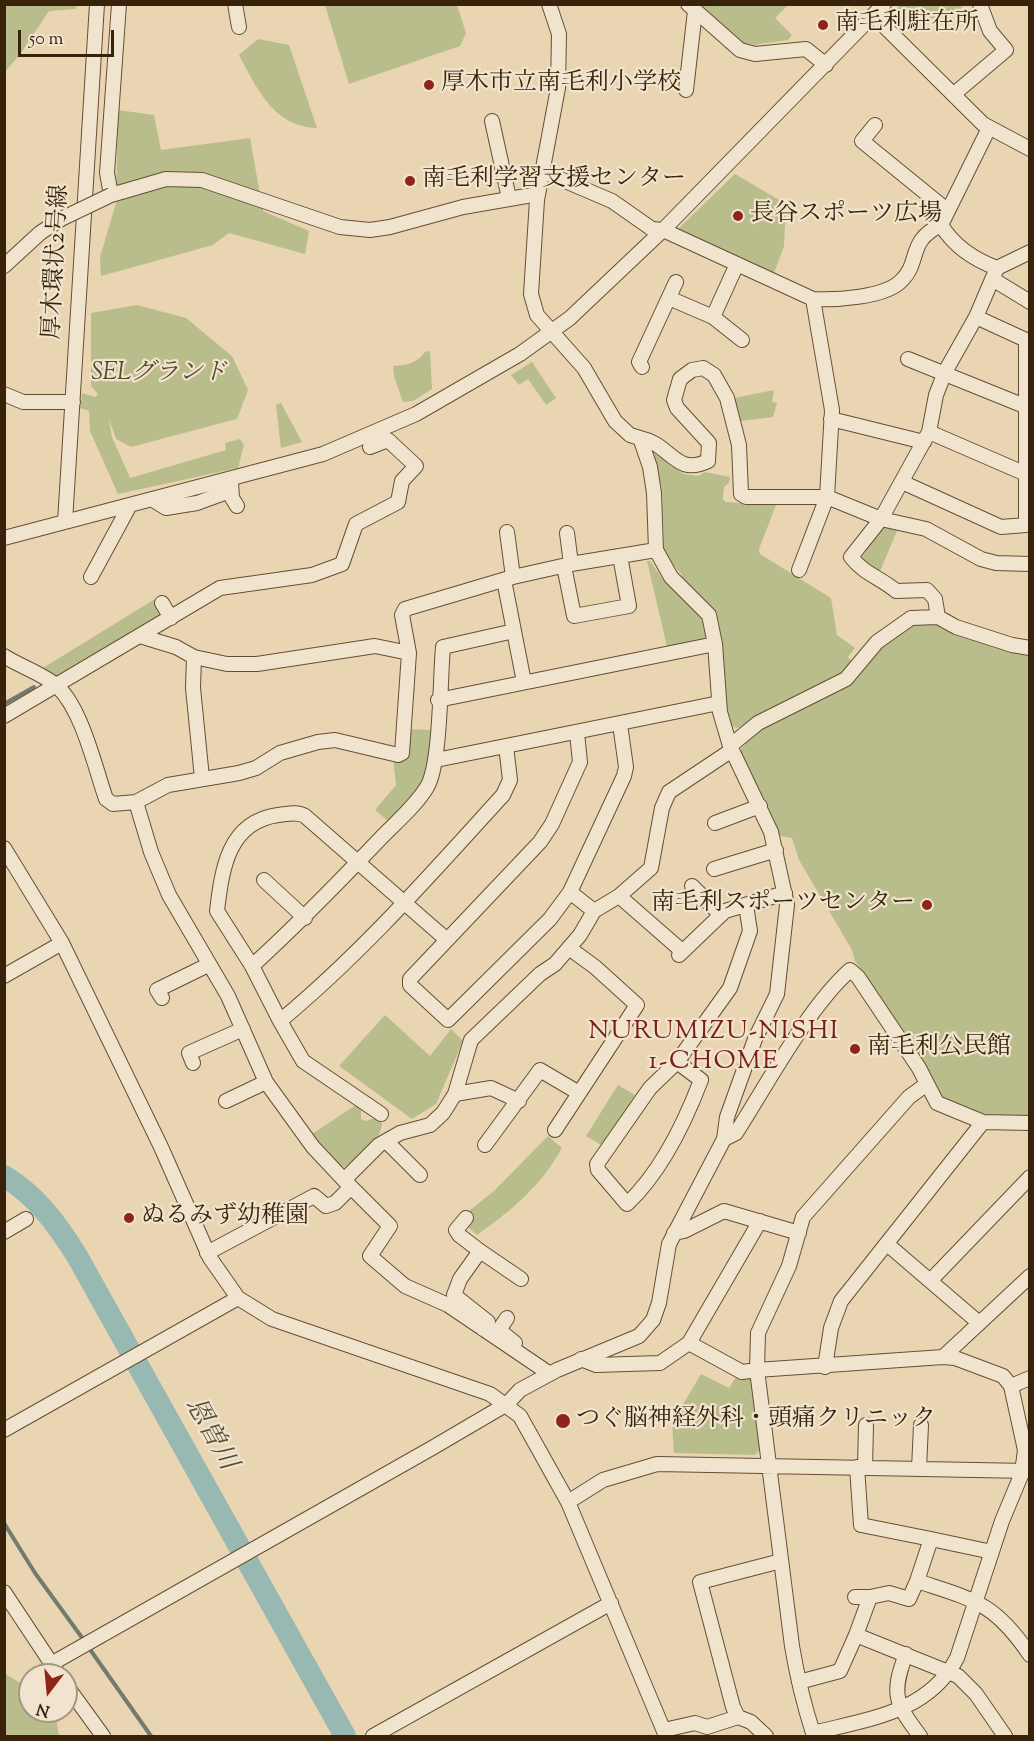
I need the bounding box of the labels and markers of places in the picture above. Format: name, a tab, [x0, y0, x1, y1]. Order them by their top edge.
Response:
place label: 南毛利駐在所	[835, 11, 979, 39]
marker: 南毛利駐在所	[816, 18, 830, 32]
place label: 厚木市立南毛利小学校	[441, 71, 681, 99]
marker: 厚木市立南毛利小学校	[422, 78, 436, 92]
place label: 南毛利学習支援センター	[422, 167, 686, 195]
marker: 南毛利学習支援センター	[403, 174, 417, 188]
place label: 長谷スポーツ広場	[750, 202, 942, 230]
marker: 長谷スポーツ広場	[731, 209, 745, 223]
place label: 南毛利スポーツセンター	[651, 891, 915, 919]
marker: 南毛利スポーツセンター	[920, 898, 934, 912]
place label: 南毛利公民館	[867, 1035, 1011, 1063]
marker: 南毛利公民館	[848, 1042, 862, 1056]
place label: ぬるみず幼稚園	[141, 1204, 309, 1232]
marker: ぬるみず幼稚園	[122, 1211, 136, 1225]
place label: つぐ脳神経外科・頭痛クリニック	[576, 1407, 936, 1435]
marker: つぐ脳神経外科・頭痛クリニック	[554, 1412, 572, 1430]

